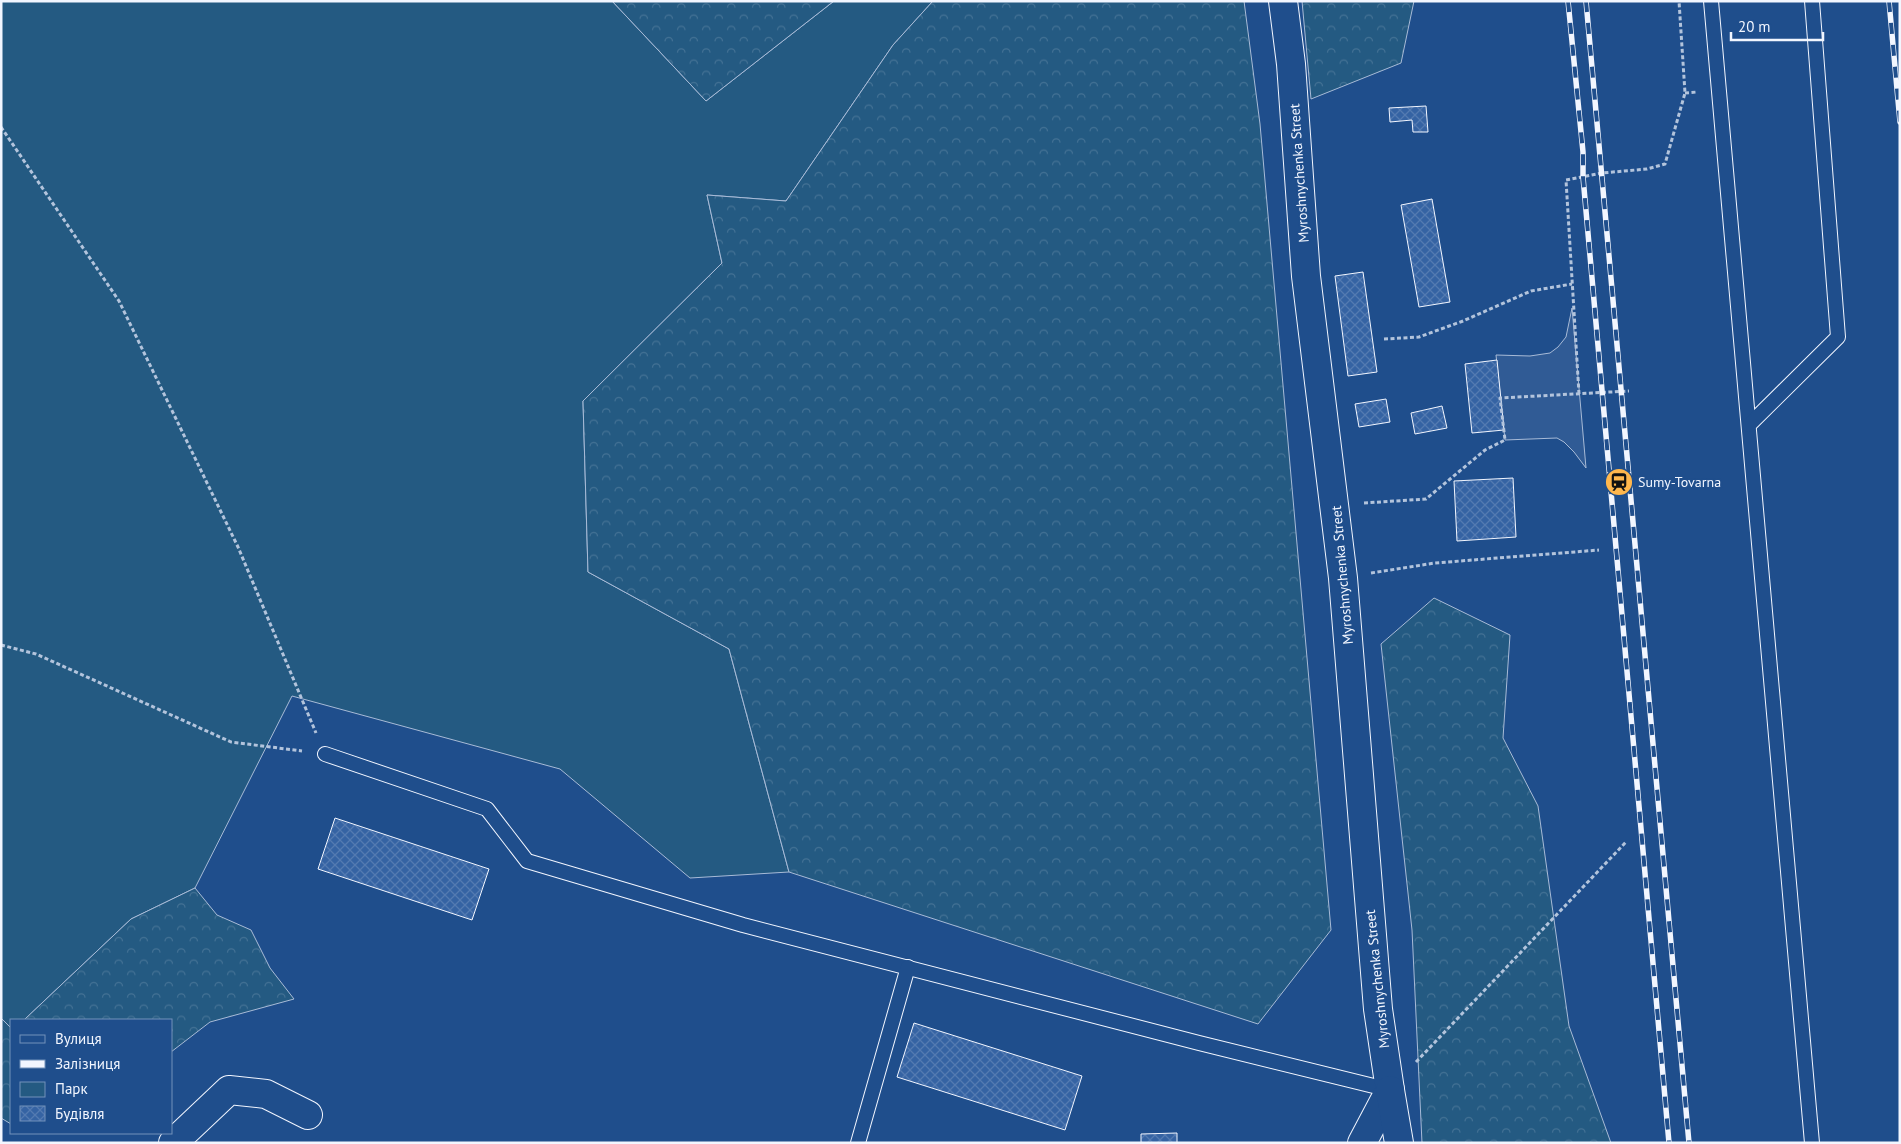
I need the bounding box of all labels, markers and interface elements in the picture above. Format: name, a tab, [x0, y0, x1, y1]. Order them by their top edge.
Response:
scale bar	[1731, 10, 1824, 42]
text: 20 m	[1738, 17, 1771, 36]
street label: Myroshnychenka Street	[1285, 103, 1313, 243]
station icon: Sumy-Tovarna	[1604, 467, 1634, 497]
place label: Sumy-Tovarna	[1638, 473, 1721, 491]
street label: Myroshnychenka Street	[1327, 505, 1357, 645]
street label: Myroshnychenka Street	[1361, 909, 1393, 1049]
legend	[10, 1019, 172, 1134]
text: Вулиця	[55, 1029, 102, 1048]
text: Залізниця	[55, 1054, 120, 1073]
text: Парк	[55, 1079, 88, 1098]
text: Будівля	[55, 1104, 104, 1123]

